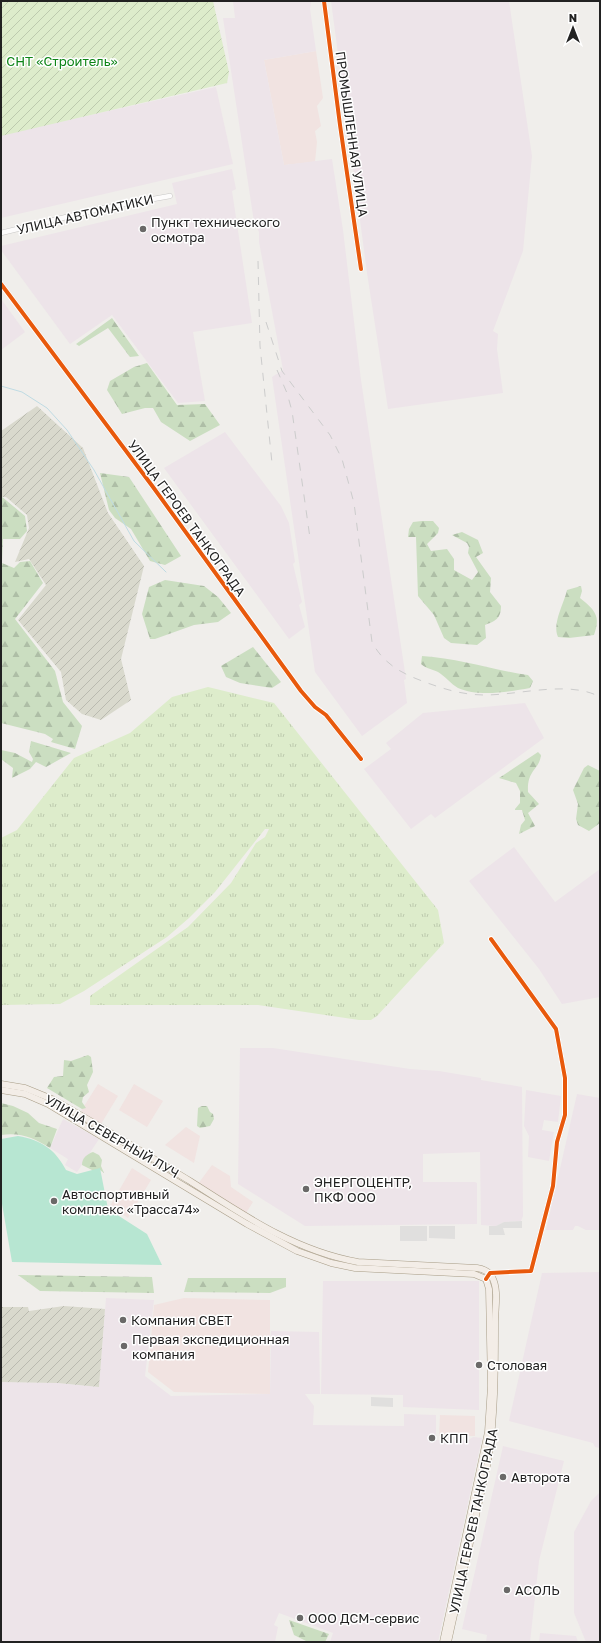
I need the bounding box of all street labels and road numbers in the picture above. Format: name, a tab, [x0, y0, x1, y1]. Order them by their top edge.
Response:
street label: ПРОМЫШЛЕННАЯ УЛИЦА	[332, 50, 372, 218]
street label: УЛИЦА АВТОМАТИКИ	[15, 190, 155, 238]
street label: УЛИЦА ГЕРОЕВ ТАНКОГРАДА	[125, 437, 249, 599]
street label: УЛИЦА СЕВЕРНЫЙ ЛУЧ	[42, 1091, 182, 1181]
street label: УЛИЦА ГЕРОЕВ ТАНКОГРАДА	[446, 1427, 501, 1615]

